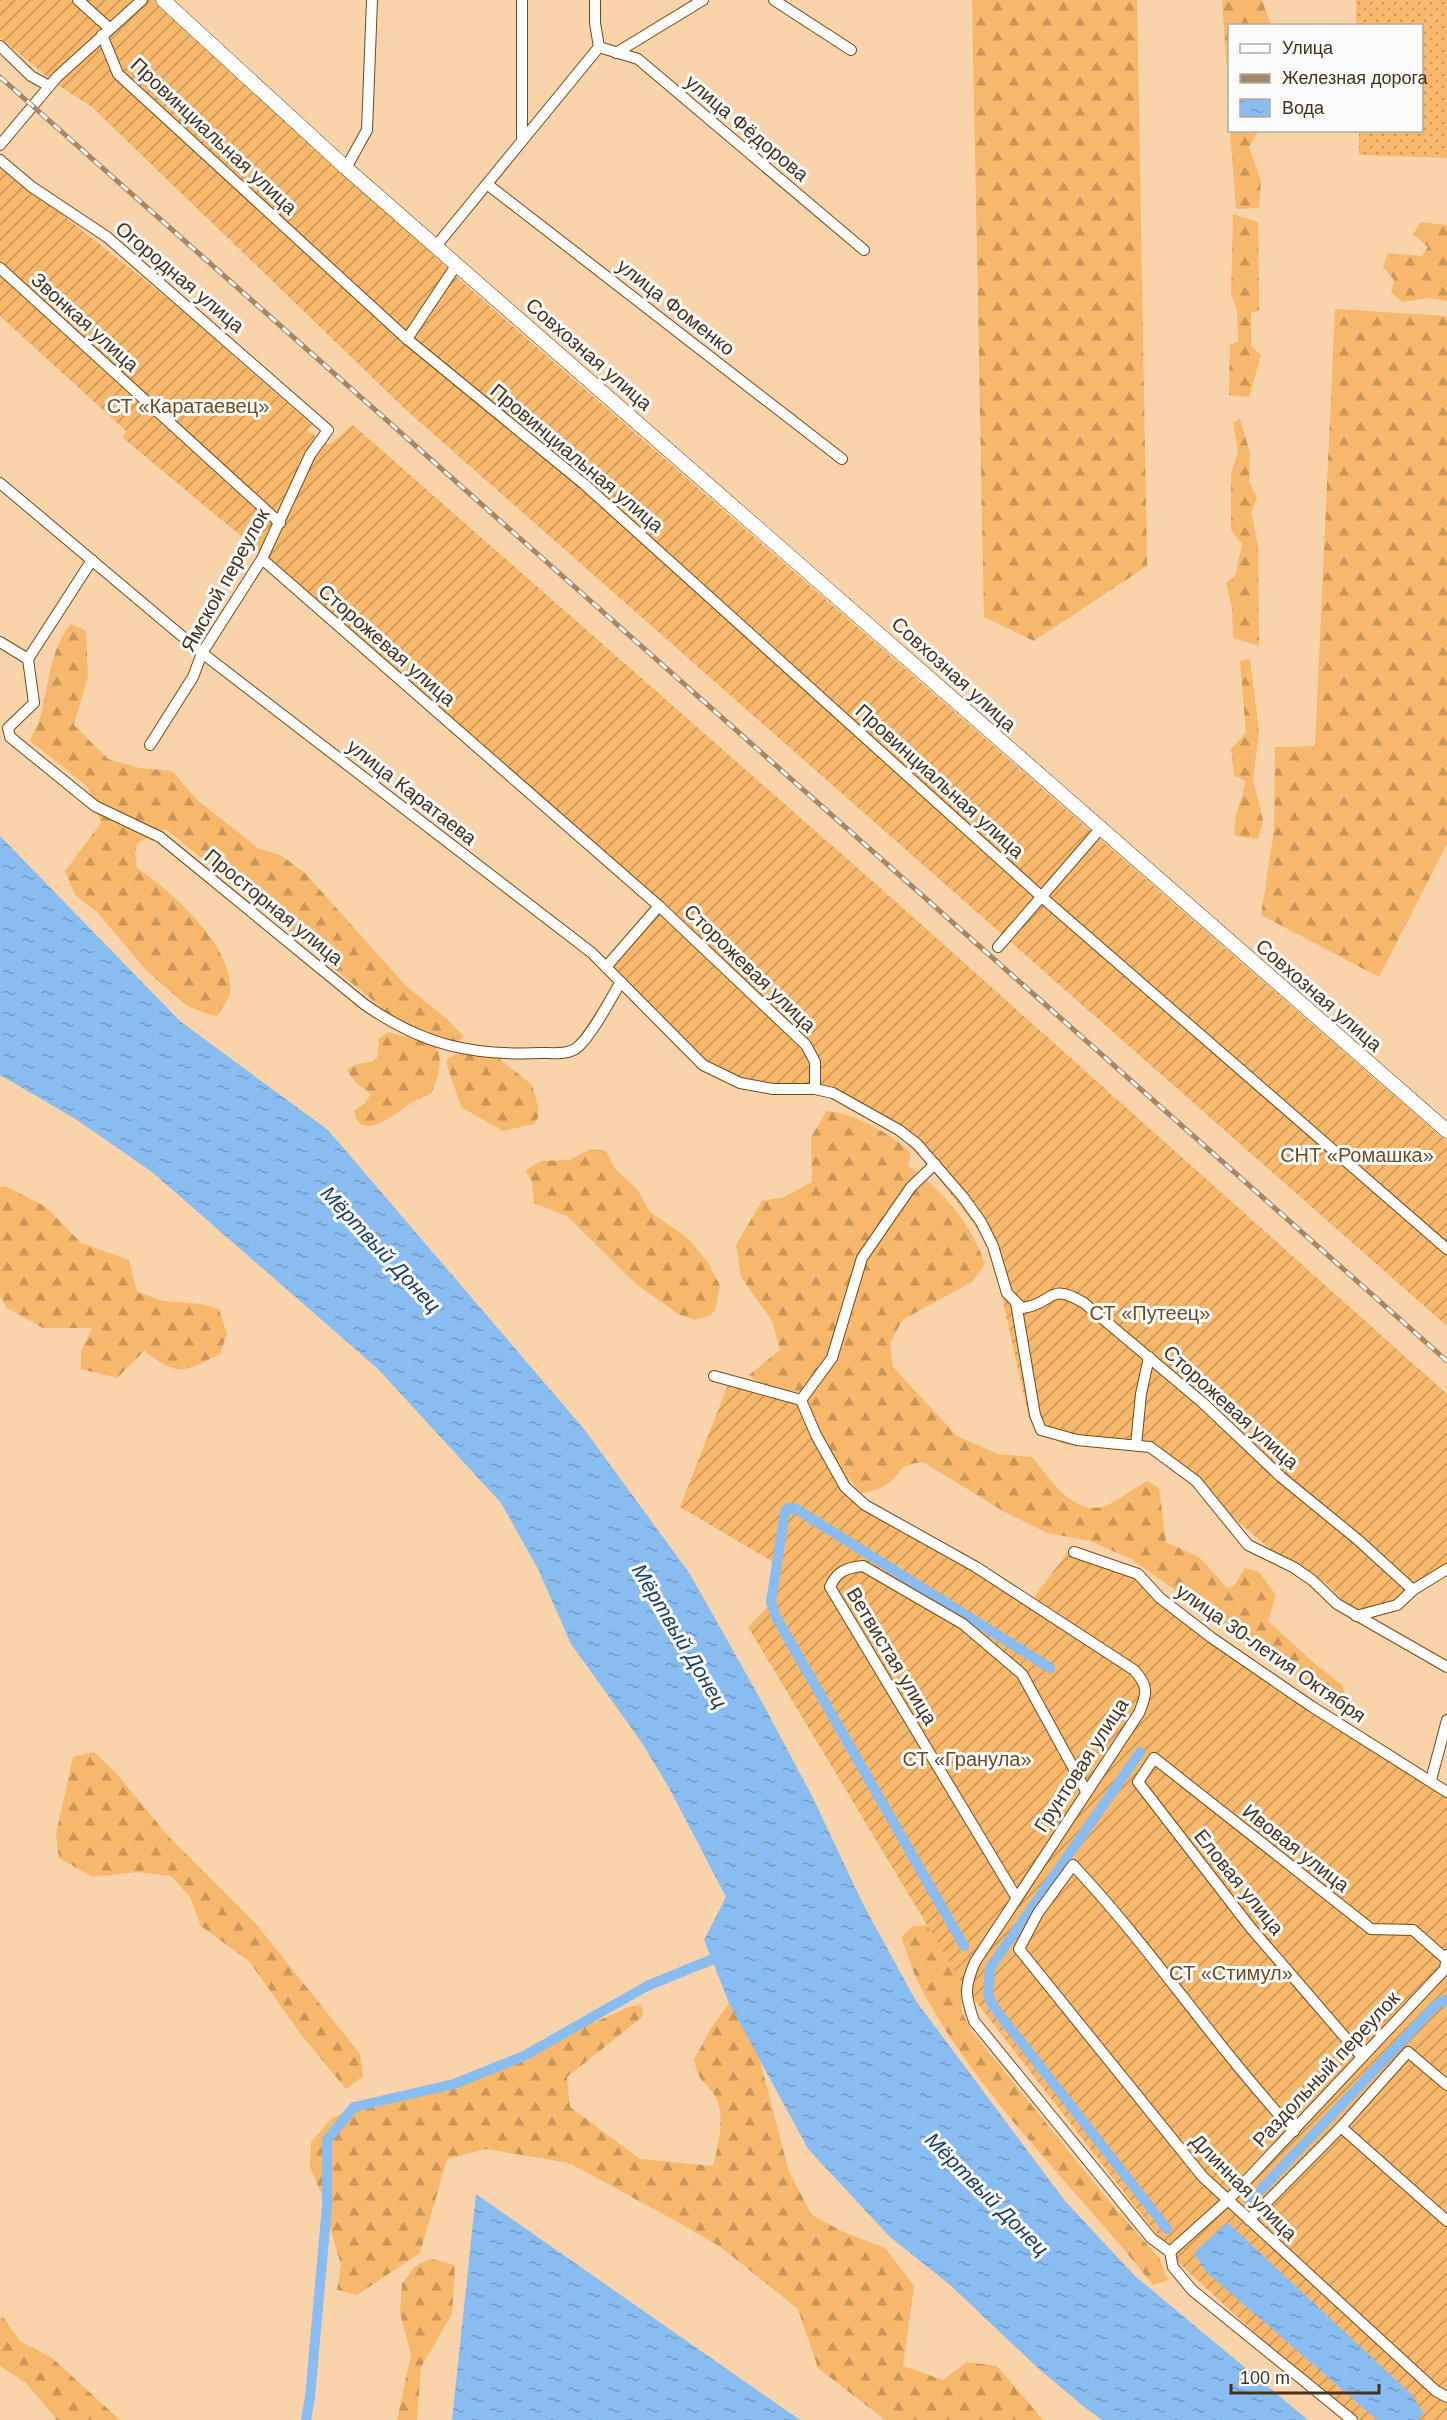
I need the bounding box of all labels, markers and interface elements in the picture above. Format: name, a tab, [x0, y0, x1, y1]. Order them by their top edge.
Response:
legend	[1228, 24, 1423, 132]
text: Улица	[1282, 38, 1334, 58]
street label: Провинциальная улица	[126, 53, 302, 219]
text: Железная дорога	[1282, 68, 1429, 88]
street label: улица Фёдорова	[681, 70, 814, 186]
text: Вода	[1282, 98, 1325, 118]
street label: Огородная улица	[111, 217, 249, 338]
street label: улица Фоменко	[613, 254, 739, 360]
street label: Звонкая улица	[27, 268, 144, 376]
street label: Совхозная улица	[522, 293, 657, 415]
street label: Провинциальная улица	[486, 379, 669, 537]
park label: СТ «Каратаевец»	[107, 395, 269, 417]
street label: Ямской переулок	[177, 504, 274, 655]
street label: Сторожевая улица	[314, 580, 461, 711]
street label: Совхозная улица	[887, 612, 1021, 736]
street label: Провинциальная улица	[851, 700, 1029, 863]
street label: улица Каратаева	[343, 735, 482, 850]
street label: Просторная улица	[200, 845, 348, 970]
street label: Сторожевая улица	[680, 900, 821, 1037]
street label: Совхозная улица	[1252, 934, 1387, 1056]
park label: СНТ «Ромашка»	[1280, 1144, 1434, 1166]
water label: Мёртвый Донец	[317, 1181, 445, 1317]
park label: СТ «Путеец»	[1090, 1302, 1210, 1324]
street label: Сторожевая улица	[1159, 1341, 1304, 1474]
water label: Мёртвый Донец	[628, 1560, 732, 1712]
street label: улица 30-летия Октября	[1172, 1579, 1370, 1727]
street label: Ветвистая улица	[842, 1583, 942, 1729]
street label: Грунтовая улица	[1030, 1693, 1133, 1836]
park label: СТ «Гранула»	[902, 1748, 1032, 1770]
street label: Ивовая улица	[1238, 1800, 1354, 1897]
street label: Еловая улица	[1190, 1825, 1289, 1940]
park label: СТ «Стимул»	[1169, 1962, 1293, 1984]
street label: Раздольный переулок	[1248, 1987, 1404, 2151]
water label: Мёртвый Донец	[921, 2128, 1053, 2260]
street label: Длинная улица	[1186, 2129, 1302, 2245]
scale bar	[1231, 2357, 1380, 2395]
text: 100 m	[1240, 2368, 1290, 2388]

